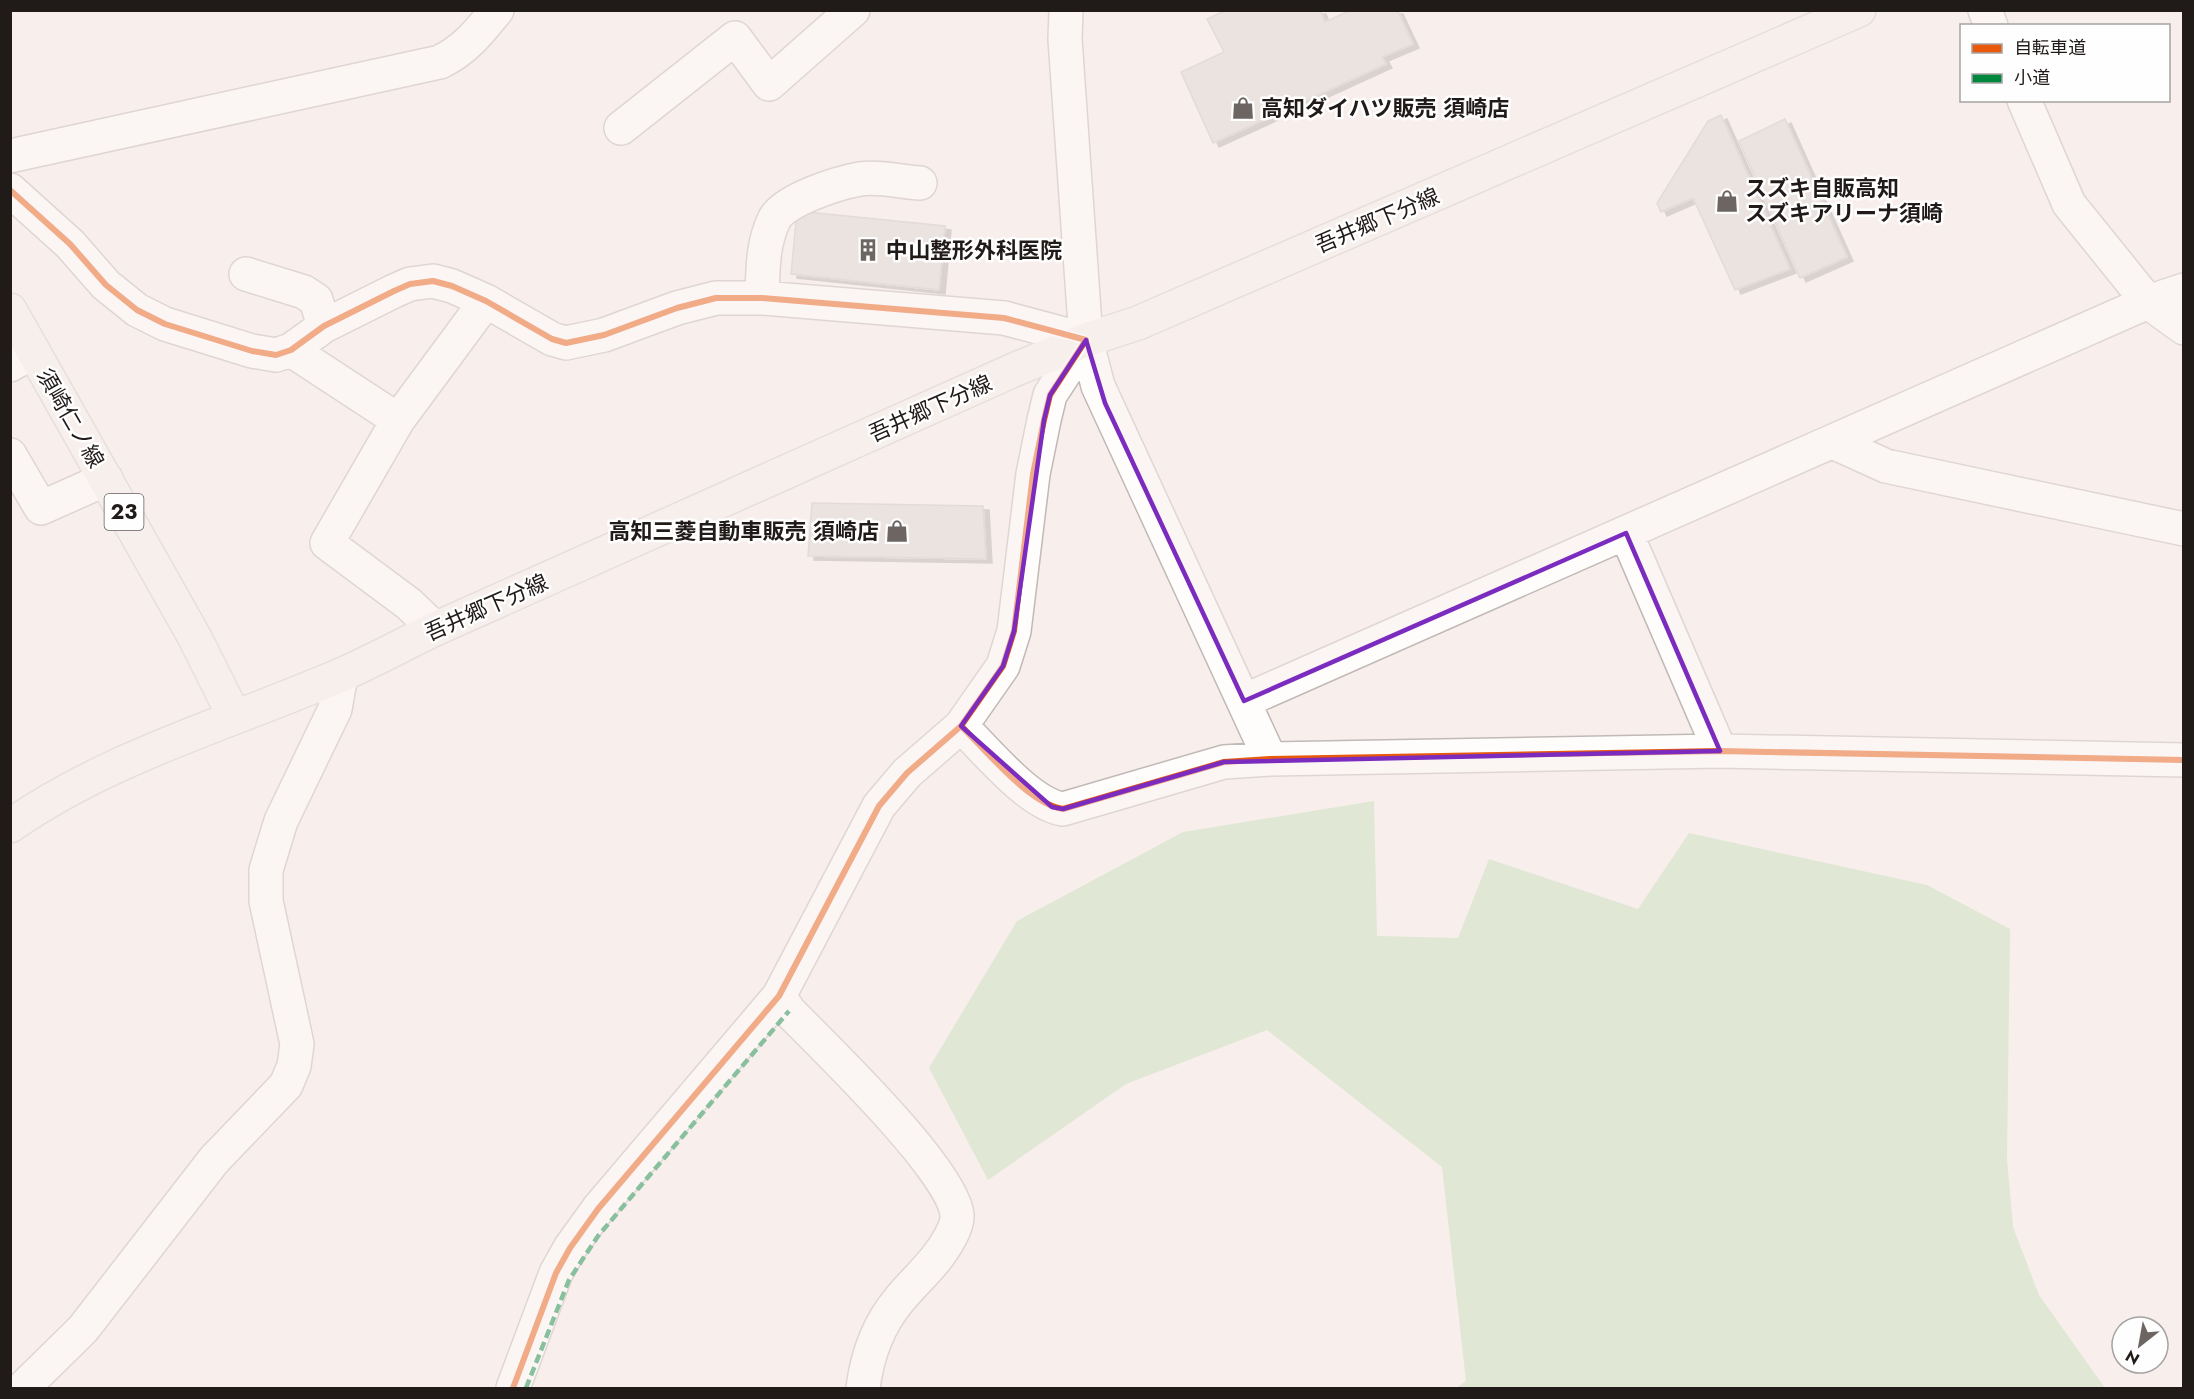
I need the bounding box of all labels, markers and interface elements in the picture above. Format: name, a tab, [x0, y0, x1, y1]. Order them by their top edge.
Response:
legend	[1960, 24, 2170, 102]
text: 自転車道	[2014, 35, 2086, 61]
text: 小道	[2014, 65, 2050, 91]
place label: 高知ダイハツ販売 須崎店	[1261, 92, 1509, 124]
shop icon: 高知ダイハツ販売 須崎店	[1230, 95, 1256, 121]
place label: スズキ自販高知 スズキアリーナ須崎	[1745, 172, 1943, 229]
street label: 吾井郷下分線	[1310, 179, 1444, 261]
shop icon: スズキ自販高知 スズキアリーナ須崎	[1714, 188, 1740, 214]
place label: 中山整形外科医院	[886, 234, 1062, 266]
building icon: 中山整形外科医院	[855, 237, 881, 263]
street label: 須崎仁ノ線	[30, 362, 112, 474]
street label: 吾井郷下分線	[863, 367, 997, 449]
road number: 23	[104, 494, 144, 530]
place label: 高知三菱自動車販売 須崎店	[608, 515, 879, 547]
shop icon: 高知三菱自動車販売 須崎店	[884, 518, 910, 544]
street label: 吾井郷下分線	[419, 566, 553, 648]
north arrow	[2110, 1315, 2170, 1375]
text: N	[2121, 1344, 2144, 1371]

